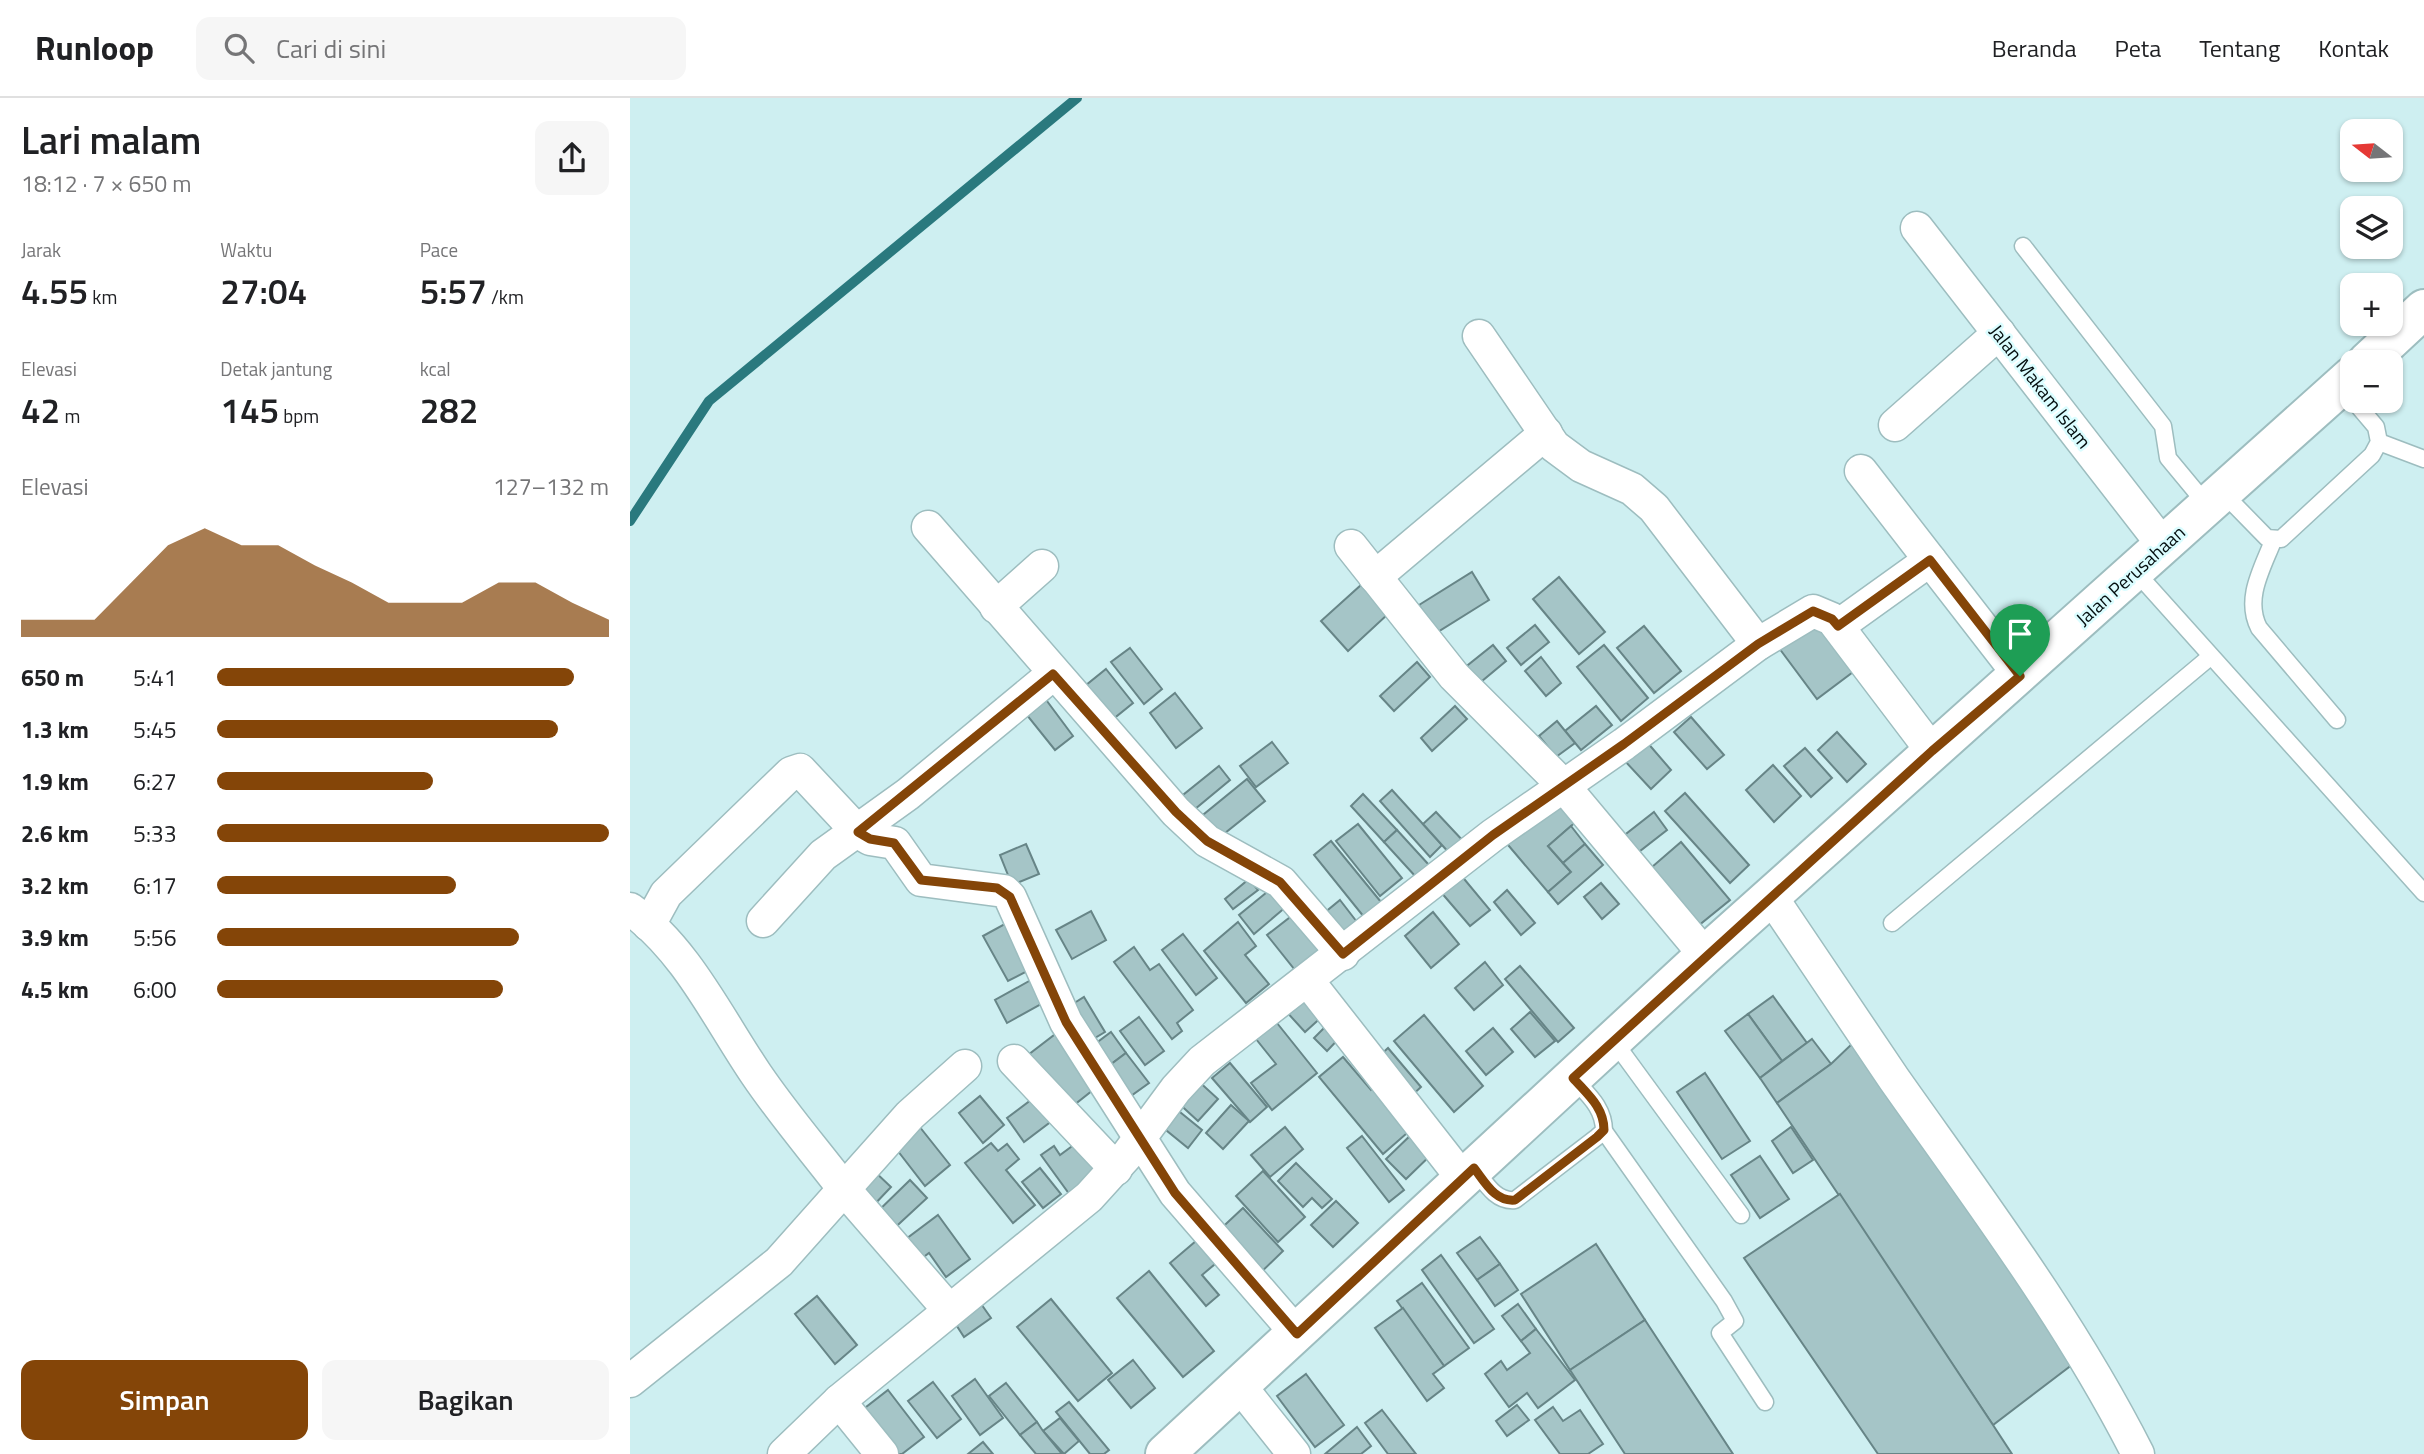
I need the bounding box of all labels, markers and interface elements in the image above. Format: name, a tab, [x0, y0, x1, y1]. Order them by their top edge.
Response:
search box	[196, 17, 686, 80]
text: Runloop	[35, 23, 154, 73]
icon: search	[220, 29, 258, 67]
text: Cari di sini	[276, 29, 386, 68]
text: Beranda	[1992, 30, 2077, 66]
text: Peta	[2115, 30, 2161, 66]
text: Tentang	[2199, 30, 2280, 66]
text: Kontak	[2318, 30, 2389, 66]
text: Lari malam	[21, 111, 201, 169]
north arrow	[2340, 119, 2403, 182]
map controls	[2340, 119, 2403, 413]
button: share	[535, 121, 609, 195]
text: 18:12 · 7 × 650 m	[21, 166, 191, 201]
button: layers	[2340, 196, 2403, 259]
text: Jarak	[21, 235, 61, 264]
text: Waktu	[220, 235, 272, 264]
text: Pace	[420, 235, 458, 264]
text: 4.55	[21, 264, 88, 318]
text: 27:04	[220, 264, 307, 318]
text: 5:57	[420, 264, 487, 318]
button: +	[2340, 273, 2403, 336]
text: km	[88, 282, 117, 311]
text: /km	[487, 282, 524, 311]
street label: Jalan Makam Islam	[1983, 318, 2099, 454]
button: −	[2340, 350, 2403, 413]
text: Elevasi	[21, 354, 77, 383]
text: Detak jantung	[220, 354, 332, 383]
text: kcal	[420, 354, 451, 383]
text: 42	[21, 383, 60, 437]
text: 145	[220, 383, 279, 437]
text: 282	[420, 383, 478, 437]
text: m	[60, 401, 80, 430]
text: bpm	[279, 401, 319, 430]
text: Elevasi	[21, 469, 89, 504]
text: 127–132 m	[493, 469, 609, 504]
street label: Jalan Perusahaan	[2069, 518, 2191, 632]
pin	[1990, 604, 2050, 676]
icon: arrive	[2001, 615, 2039, 653]
text: 650 m	[21, 660, 84, 695]
text: 5:41	[133, 660, 177, 695]
text: 1.3 km	[21, 712, 89, 747]
text: 5:45	[133, 712, 177, 747]
text: 1.9 km	[21, 764, 89, 799]
text: 6:27	[133, 764, 177, 799]
text: 2.6 km	[21, 816, 89, 851]
text: 5:33	[133, 816, 177, 851]
text: 3.2 km	[21, 868, 89, 903]
text: 6:17	[133, 868, 177, 903]
text: 3.9 km	[21, 920, 89, 955]
text: 5:56	[133, 920, 177, 955]
text: 4.5 km	[21, 972, 89, 1007]
text: 6:00	[133, 972, 177, 1007]
button: Simpan	[21, 1360, 308, 1440]
button: Bagikan	[322, 1360, 609, 1440]

